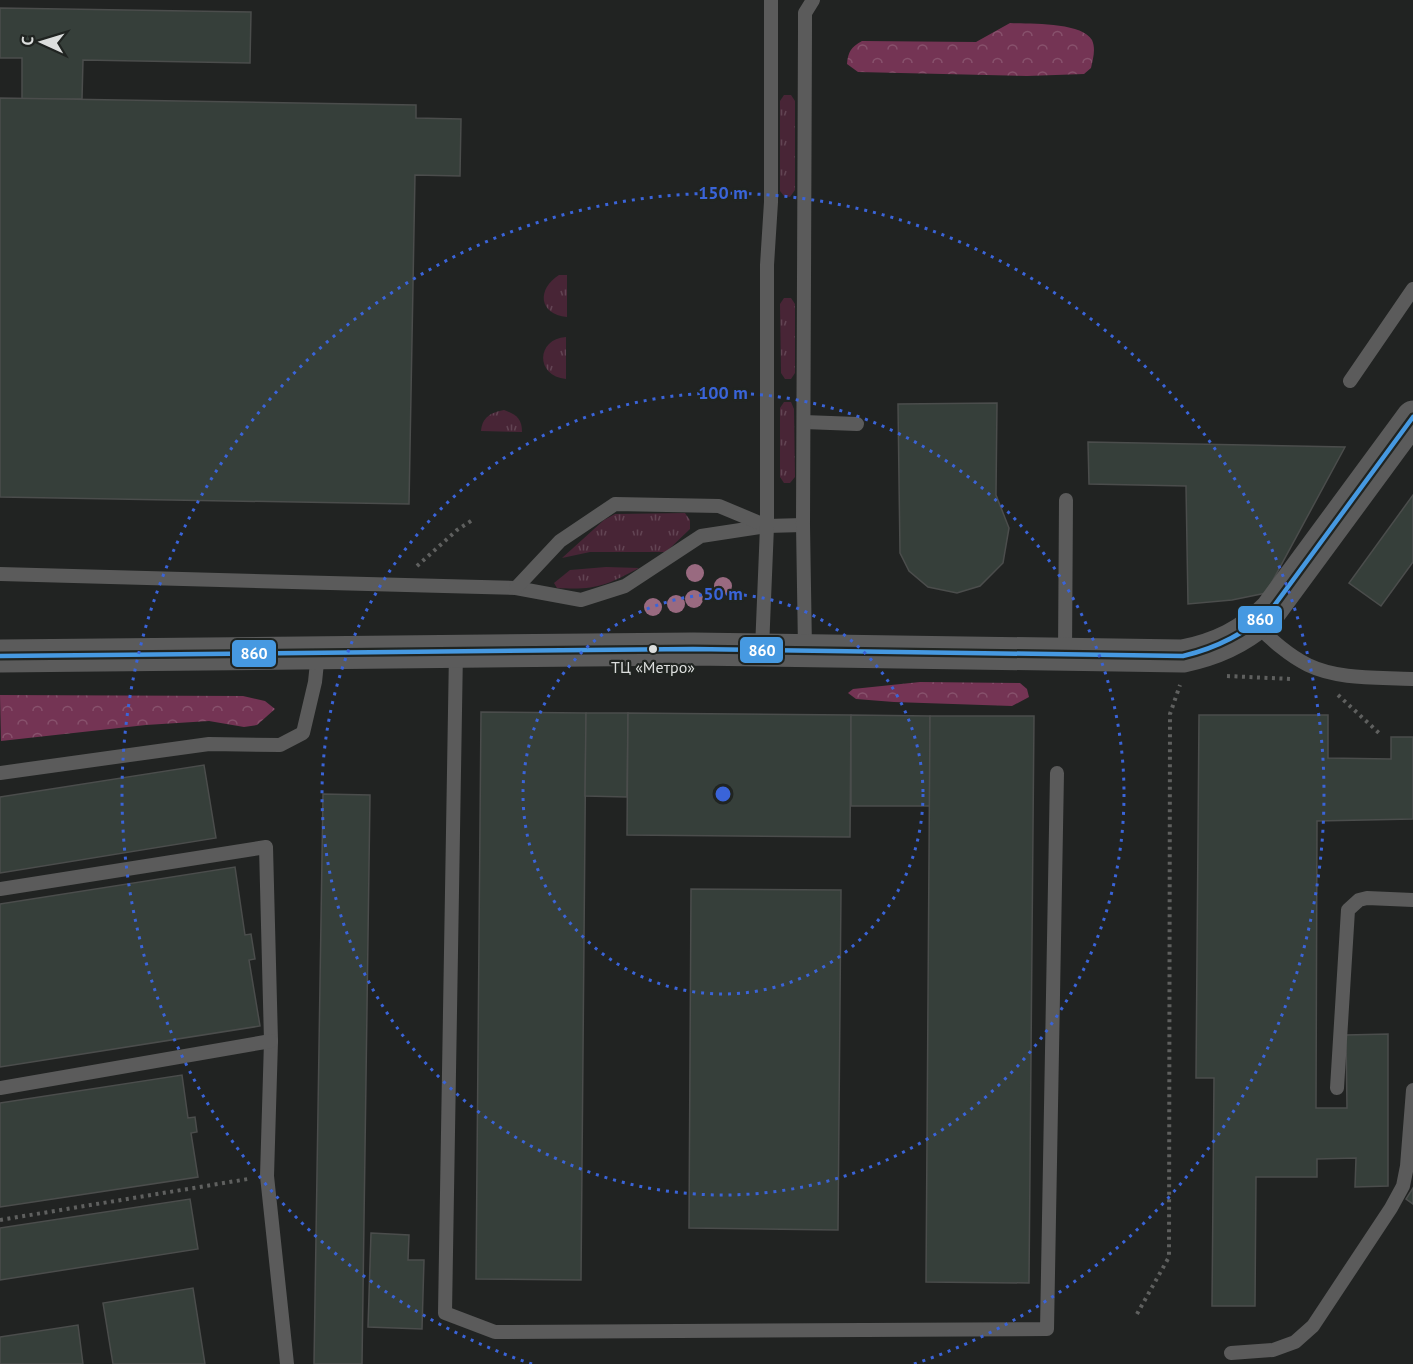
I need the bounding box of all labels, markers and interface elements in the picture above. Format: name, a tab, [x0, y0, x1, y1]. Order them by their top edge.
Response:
north arrow	[12, 12, 72, 72]
text: С	[17, 36, 37, 46]
text: 150 m	[698, 181, 748, 204]
text: 100 m	[698, 381, 748, 404]
text: 50 m	[703, 582, 743, 605]
line badge: 860	[1237, 605, 1283, 634]
text: 860	[1246, 609, 1274, 629]
line badge: 860	[739, 636, 784, 664]
line badge: 860	[231, 639, 277, 668]
text: 860	[748, 640, 776, 660]
text: 860	[240, 643, 268, 663]
marker: ТЦ «Метро»	[647, 643, 659, 655]
place label: ТЦ «Метро»	[611, 657, 695, 677]
centre of rings	[713, 784, 733, 804]

